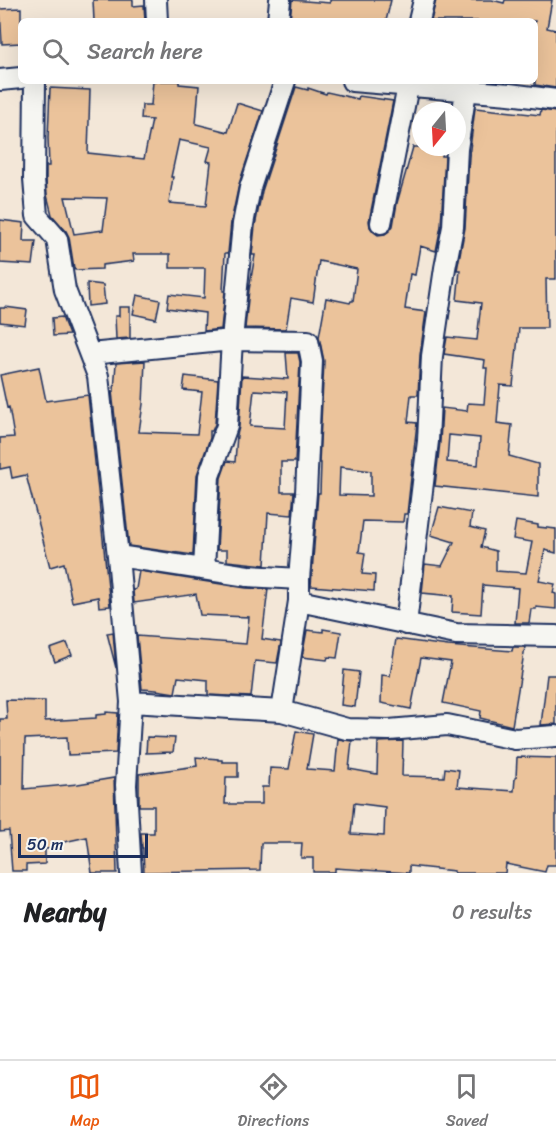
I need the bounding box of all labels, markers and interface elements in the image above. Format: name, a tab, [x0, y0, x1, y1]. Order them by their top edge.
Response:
search box	[18, 18, 538, 84]
text: Search here	[87, 32, 203, 71]
icon: search	[39, 35, 72, 68]
north arrow	[412, 102, 466, 156]
text: 50 m	[27, 830, 63, 859]
scale bar	[18, 831, 148, 858]
text: Nearby	[24, 889, 106, 935]
text: 0 results	[452, 895, 532, 930]
tab: Map	[68, 1070, 101, 1135]
tab: Directions	[238, 1070, 309, 1135]
tab: Saved	[446, 1070, 488, 1135]

